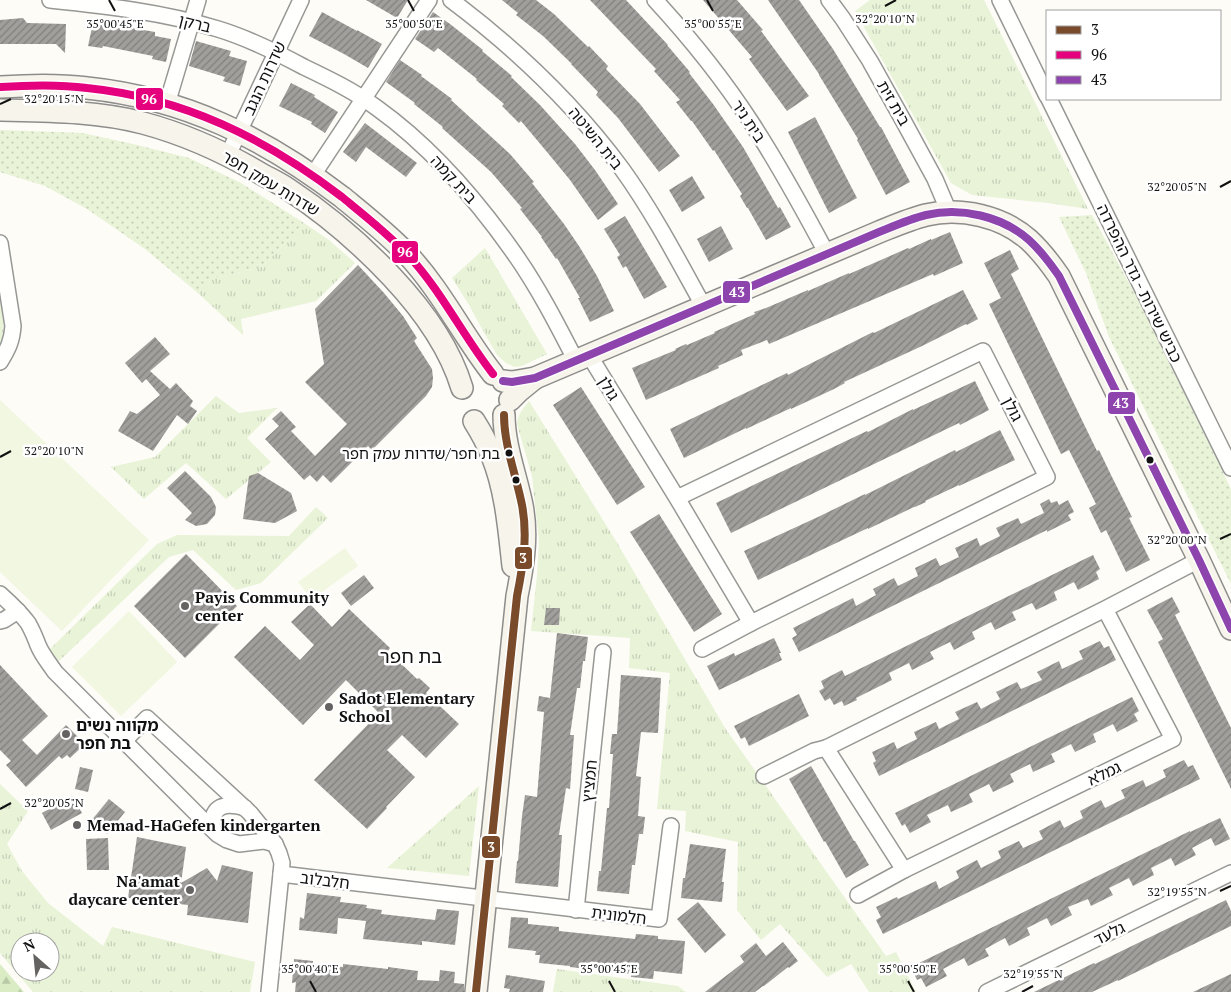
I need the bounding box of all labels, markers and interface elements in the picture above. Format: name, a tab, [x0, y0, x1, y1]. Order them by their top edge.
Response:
street label: ברקן	[177, 8, 213, 38]
legend	[1046, 10, 1221, 100]
text: 32°20'10"N	[855, 11, 915, 26]
text: 35°00'45"E	[86, 16, 144, 31]
text: 35°00'50"E	[385, 16, 443, 31]
text: 35°00'55"E	[684, 16, 742, 31]
text: 3	[1091, 19, 1099, 39]
street label: שדרות הנגב	[237, 38, 291, 118]
text: 96	[1091, 44, 1107, 64]
text: 43	[1091, 69, 1107, 89]
street label: בית זית	[872, 76, 916, 130]
line badge: 96	[135, 87, 164, 111]
text: 96	[141, 89, 157, 108]
text: 32°20'15"N	[24, 91, 84, 106]
street label: בית ניר	[727, 95, 771, 147]
street label: בית השיטה	[564, 102, 628, 174]
street label: שדרות עמק חפר	[218, 145, 324, 221]
street label: בית קמה	[426, 150, 482, 208]
text: 32°20'05"N	[1147, 179, 1207, 194]
street label: כביש שירות - גדר ההפרדה	[1092, 200, 1188, 366]
line badge: 96	[391, 240, 419, 264]
text: 96	[397, 242, 413, 261]
line badge: 43	[722, 280, 751, 304]
text: 43	[729, 282, 745, 301]
street label: גולן	[593, 372, 625, 404]
line badge: 43	[1107, 391, 1136, 415]
street label: גולן	[998, 393, 1028, 425]
text: 43	[1113, 393, 1129, 412]
text: 32°20'10"N	[24, 443, 84, 458]
place label: בת חפר/שדרות עמק חפר	[342, 443, 500, 463]
marker: בת חפר/שדרות עמק חפר	[504, 448, 514, 458]
unlabelled marker	[1145, 455, 1155, 465]
unlabelled marker	[511, 475, 521, 485]
text: 32°20'00"N	[1147, 532, 1207, 547]
line badge: 3	[514, 546, 533, 570]
text: 3	[519, 548, 527, 567]
place label: Payis Community center	[195, 586, 329, 626]
marker: Payis Community center	[179, 600, 191, 612]
district label: בת חפר	[380, 643, 442, 668]
place label: Sadot Elementary School	[339, 687, 475, 727]
marker: Sadot Elementary School	[323, 701, 335, 713]
place label: מקווה נשים בת חפר	[76, 714, 158, 754]
marker: מקווה נשים בת חפר	[60, 728, 72, 740]
street label: גמלא	[1084, 756, 1124, 790]
street label: חמציץ	[576, 759, 602, 803]
text: 32°20'05"N	[24, 795, 84, 810]
place label: Memad-HaGefen kindergarten	[87, 814, 321, 836]
marker: Memad-HaGefen kindergarten	[71, 819, 83, 831]
line badge: 3	[481, 835, 501, 859]
text: 3	[487, 837, 495, 856]
street label: חלבלוב	[299, 866, 351, 894]
place label: Na'amat daycare center	[69, 870, 181, 910]
marker: Na'amat daycare center	[184, 884, 196, 896]
text: 32°19'55"N	[1147, 884, 1207, 899]
street label: חלמונית	[590, 901, 648, 929]
street label: גלעד	[1090, 916, 1128, 950]
north arrow	[10, 932, 60, 982]
text: N	[20, 934, 38, 956]
text: 35°00'40"E	[281, 961, 339, 976]
text: 35°00'45"E	[580, 961, 638, 976]
text: 35°00'50"E	[879, 961, 937, 976]
text: 32°19'55"N	[1003, 966, 1063, 981]

